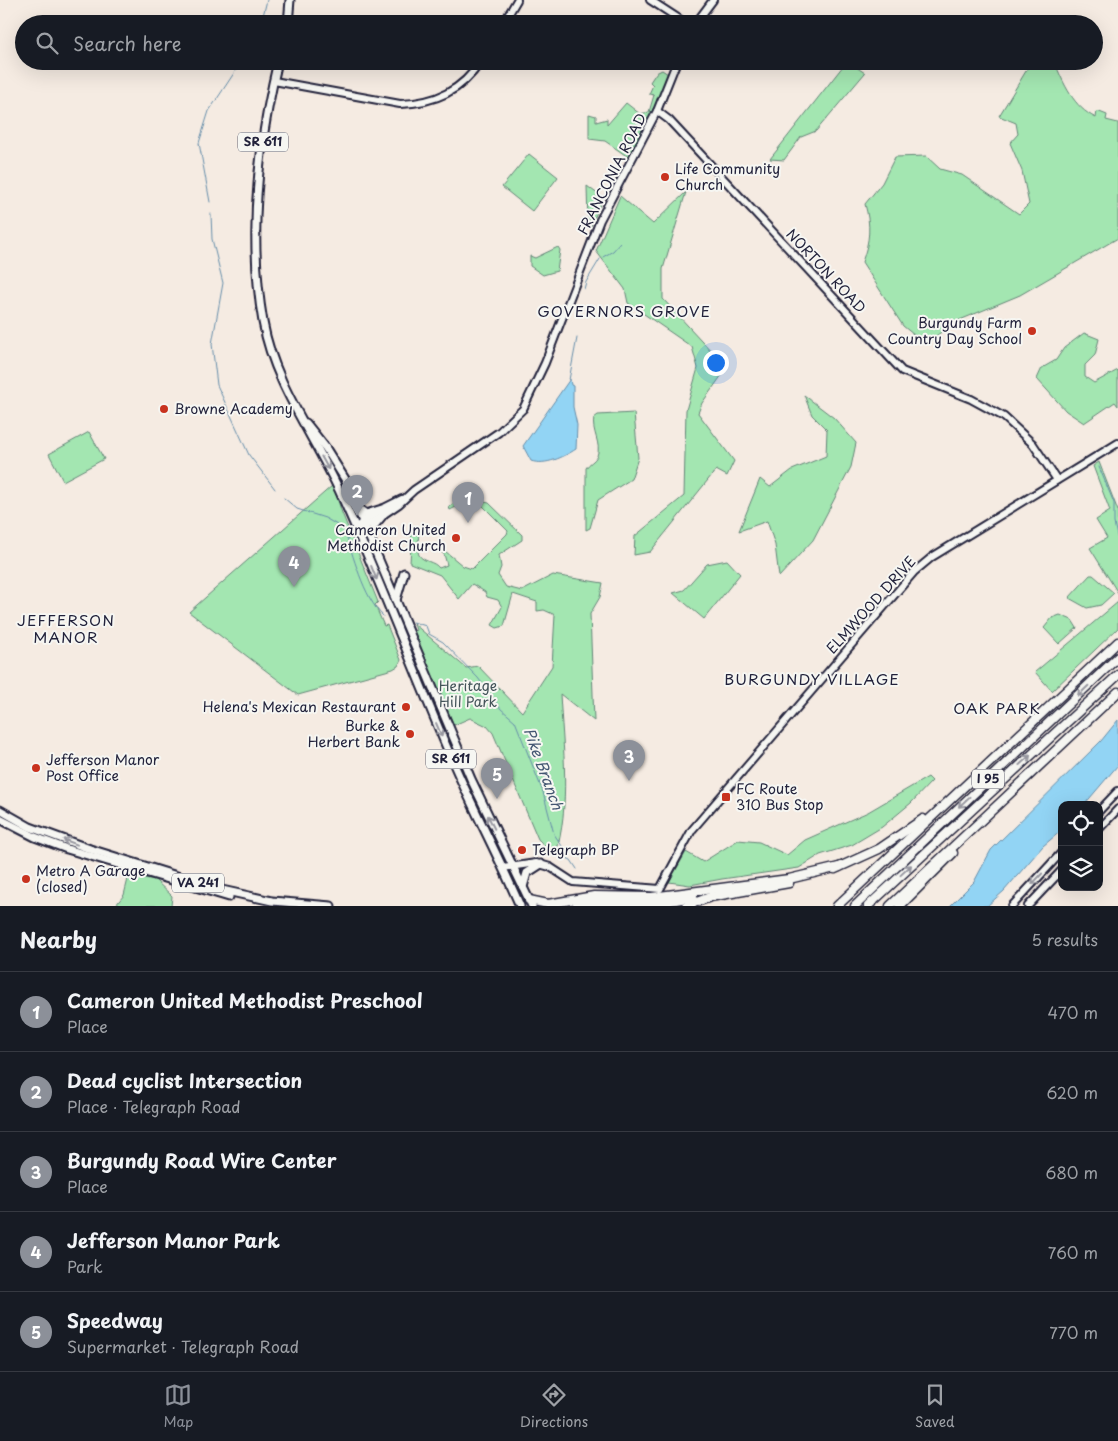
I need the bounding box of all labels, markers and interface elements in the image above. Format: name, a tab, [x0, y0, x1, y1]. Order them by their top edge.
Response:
search box	[15, 15, 1103, 70]
icon: search	[33, 29, 61, 57]
text: Search here	[73, 29, 182, 57]
street label: FRANCONIA ROAD	[572, 109, 651, 238]
road number: SR 611	[238, 132, 288, 152]
place label: Life Community Church	[675, 158, 780, 195]
marker: Life Community Church	[659, 171, 671, 183]
street label: NORTON ROAD	[782, 224, 871, 318]
district label: GOVERNORS GROVE	[537, 299, 711, 322]
place label: Burgundy Farm Country Day School	[888, 312, 1022, 349]
marker: Burgundy Farm Country Day School	[1026, 325, 1038, 337]
your location	[703, 350, 729, 376]
place label: Browne Academy	[174, 398, 293, 419]
marker: Browne Academy	[158, 403, 170, 415]
one-way arrow	[320, 455, 330, 470]
pin: 2	[341, 475, 373, 516]
pin: 1	[452, 482, 484, 523]
place label: Cameron United Methodist Church	[327, 519, 446, 556]
marker: Cameron United Methodist Church	[450, 532, 462, 544]
pin: 4	[278, 546, 310, 587]
street label: ELMWOOD DRIVE	[821, 551, 920, 658]
one-way arrow	[370, 565, 379, 580]
district label: JEFFERSON MANOR	[17, 608, 115, 648]
district label: BURGUNDY VILLAGE	[724, 667, 900, 690]
park label: Heritage Hill Park	[439, 675, 498, 712]
one-way arrow	[1076, 685, 1089, 697]
place label: Helena's Mexican Restaurant	[203, 696, 396, 717]
district label: OAK PARK	[953, 696, 1041, 719]
marker: Helena's Mexican Restaurant	[400, 701, 412, 713]
place label: Burke & Herbert Bank	[308, 715, 400, 752]
one-way arrow	[435, 722, 445, 737]
water label: Pike Branch	[519, 724, 570, 813]
marker: Burke & Herbert Bank	[404, 728, 416, 740]
pin: 3	[613, 740, 645, 781]
place label: Jefferson Manor Post Office	[46, 749, 160, 786]
road number: SR 611	[426, 750, 476, 769]
one-way arrow	[1019, 755, 1032, 766]
pin: 5	[481, 758, 513, 799]
marker: Jefferson Manor Post Office	[30, 762, 42, 774]
road number: I 95	[972, 770, 1004, 789]
place label: FC Route 310 Bus Stop	[736, 778, 823, 815]
marker: FC Route 310 Bus Stop	[720, 791, 732, 803]
one-way arrow	[958, 796, 971, 808]
map controls	[1058, 801, 1103, 891]
button: locate	[1058, 801, 1103, 846]
one-way arrow	[486, 815, 496, 830]
one-way arrow	[63, 836, 78, 846]
place label: Telegraph BP	[532, 839, 619, 860]
marker: Telegraph BP	[516, 844, 528, 856]
button: layers	[1058, 846, 1103, 891]
place label: Metro A Garage (closed)	[36, 860, 145, 897]
one-way arrow	[899, 864, 912, 876]
one-way arrow	[1031, 872, 1043, 885]
marker: Metro A Garage (closed)	[20, 873, 32, 885]
road number: VA 241	[172, 874, 224, 892]
text: Nearby	[20, 923, 97, 955]
text: 5 results	[1031, 927, 1098, 951]
text: Cameron United Methodist Preschool	[67, 986, 422, 1014]
text: 1	[32, 1000, 40, 1024]
text: 470 m	[1048, 1000, 1098, 1024]
text: Place	[67, 1014, 108, 1038]
text: Dead cyclist Intersection	[67, 1066, 302, 1094]
text: 2	[30, 1080, 42, 1104]
text: 620 m	[1046, 1080, 1098, 1104]
text: Place · Telegraph Road	[67, 1094, 241, 1118]
text: Burgundy Road Wire Center	[67, 1146, 336, 1174]
text: 3	[31, 1160, 41, 1184]
text: 680 m	[1045, 1160, 1098, 1184]
text: Place	[67, 1174, 108, 1198]
text: Jefferson Manor Park	[67, 1226, 280, 1254]
text: 4	[31, 1240, 41, 1264]
text: 760 m	[1048, 1240, 1098, 1264]
text: Park	[67, 1254, 103, 1278]
text: Speedway	[67, 1306, 163, 1334]
text: 5	[31, 1320, 41, 1344]
text: 770 m	[1049, 1320, 1098, 1344]
text: Supermarket · Telegraph Road	[67, 1334, 299, 1358]
tab: Map	[163, 1381, 193, 1432]
tab: Directions	[520, 1381, 588, 1432]
tab: Saved	[915, 1381, 955, 1432]

